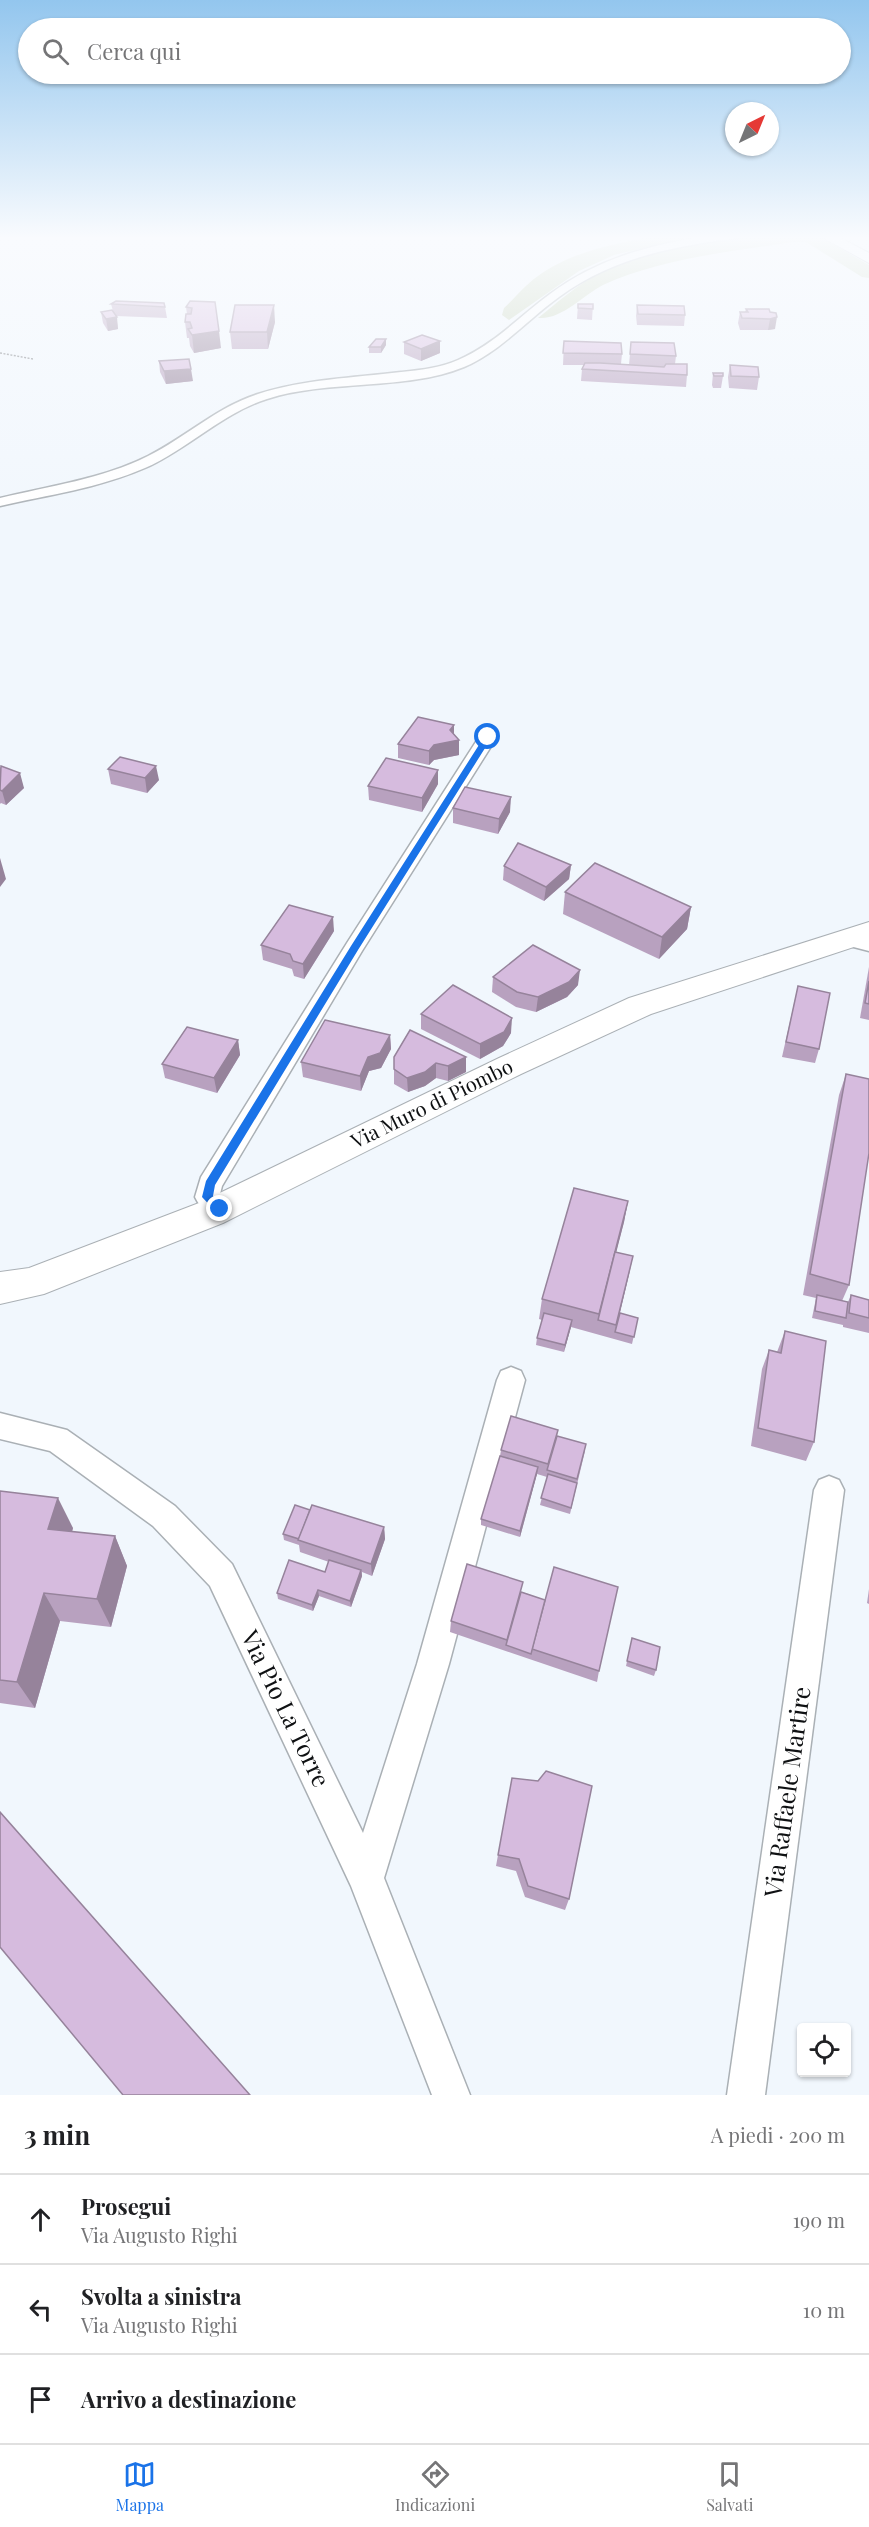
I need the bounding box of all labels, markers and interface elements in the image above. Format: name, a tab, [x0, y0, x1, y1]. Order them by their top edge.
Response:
search box	[18, 18, 851, 84]
icon: search	[39, 35, 72, 68]
text: Cerca qui	[87, 36, 181, 66]
north arrow	[725, 102, 779, 156]
route start	[474, 723, 500, 749]
street label: Via Muro di Piombo	[345, 1052, 517, 1154]
route end	[206, 1195, 232, 1221]
street label: Via Pio La Torre	[235, 1624, 339, 1792]
street label: Via Raffaele Martire	[755, 1684, 817, 1900]
map controls	[797, 2023, 851, 2077]
button: locate	[797, 2023, 851, 2077]
text: 3 min	[24, 2117, 90, 2152]
text: A piedi · 200 m	[711, 2121, 845, 2148]
text: Prosegui	[81, 2191, 171, 2221]
icon: ahead	[24, 2203, 57, 2236]
text: 190 m	[793, 2206, 845, 2233]
text: Via Augusto Righi	[81, 2221, 238, 2248]
text: Svolta a sinistra	[81, 2281, 241, 2311]
icon: left	[24, 2293, 57, 2326]
text: 10 m	[803, 2296, 845, 2323]
text: Via Augusto Righi	[81, 2311, 238, 2338]
icon: arrive	[24, 2383, 57, 2416]
text: Arrivo a destinazione	[81, 2384, 296, 2414]
tab: Mappa	[116, 2458, 164, 2515]
tab: Indicazioni	[395, 2458, 475, 2515]
tab: Salvati	[706, 2458, 753, 2515]

